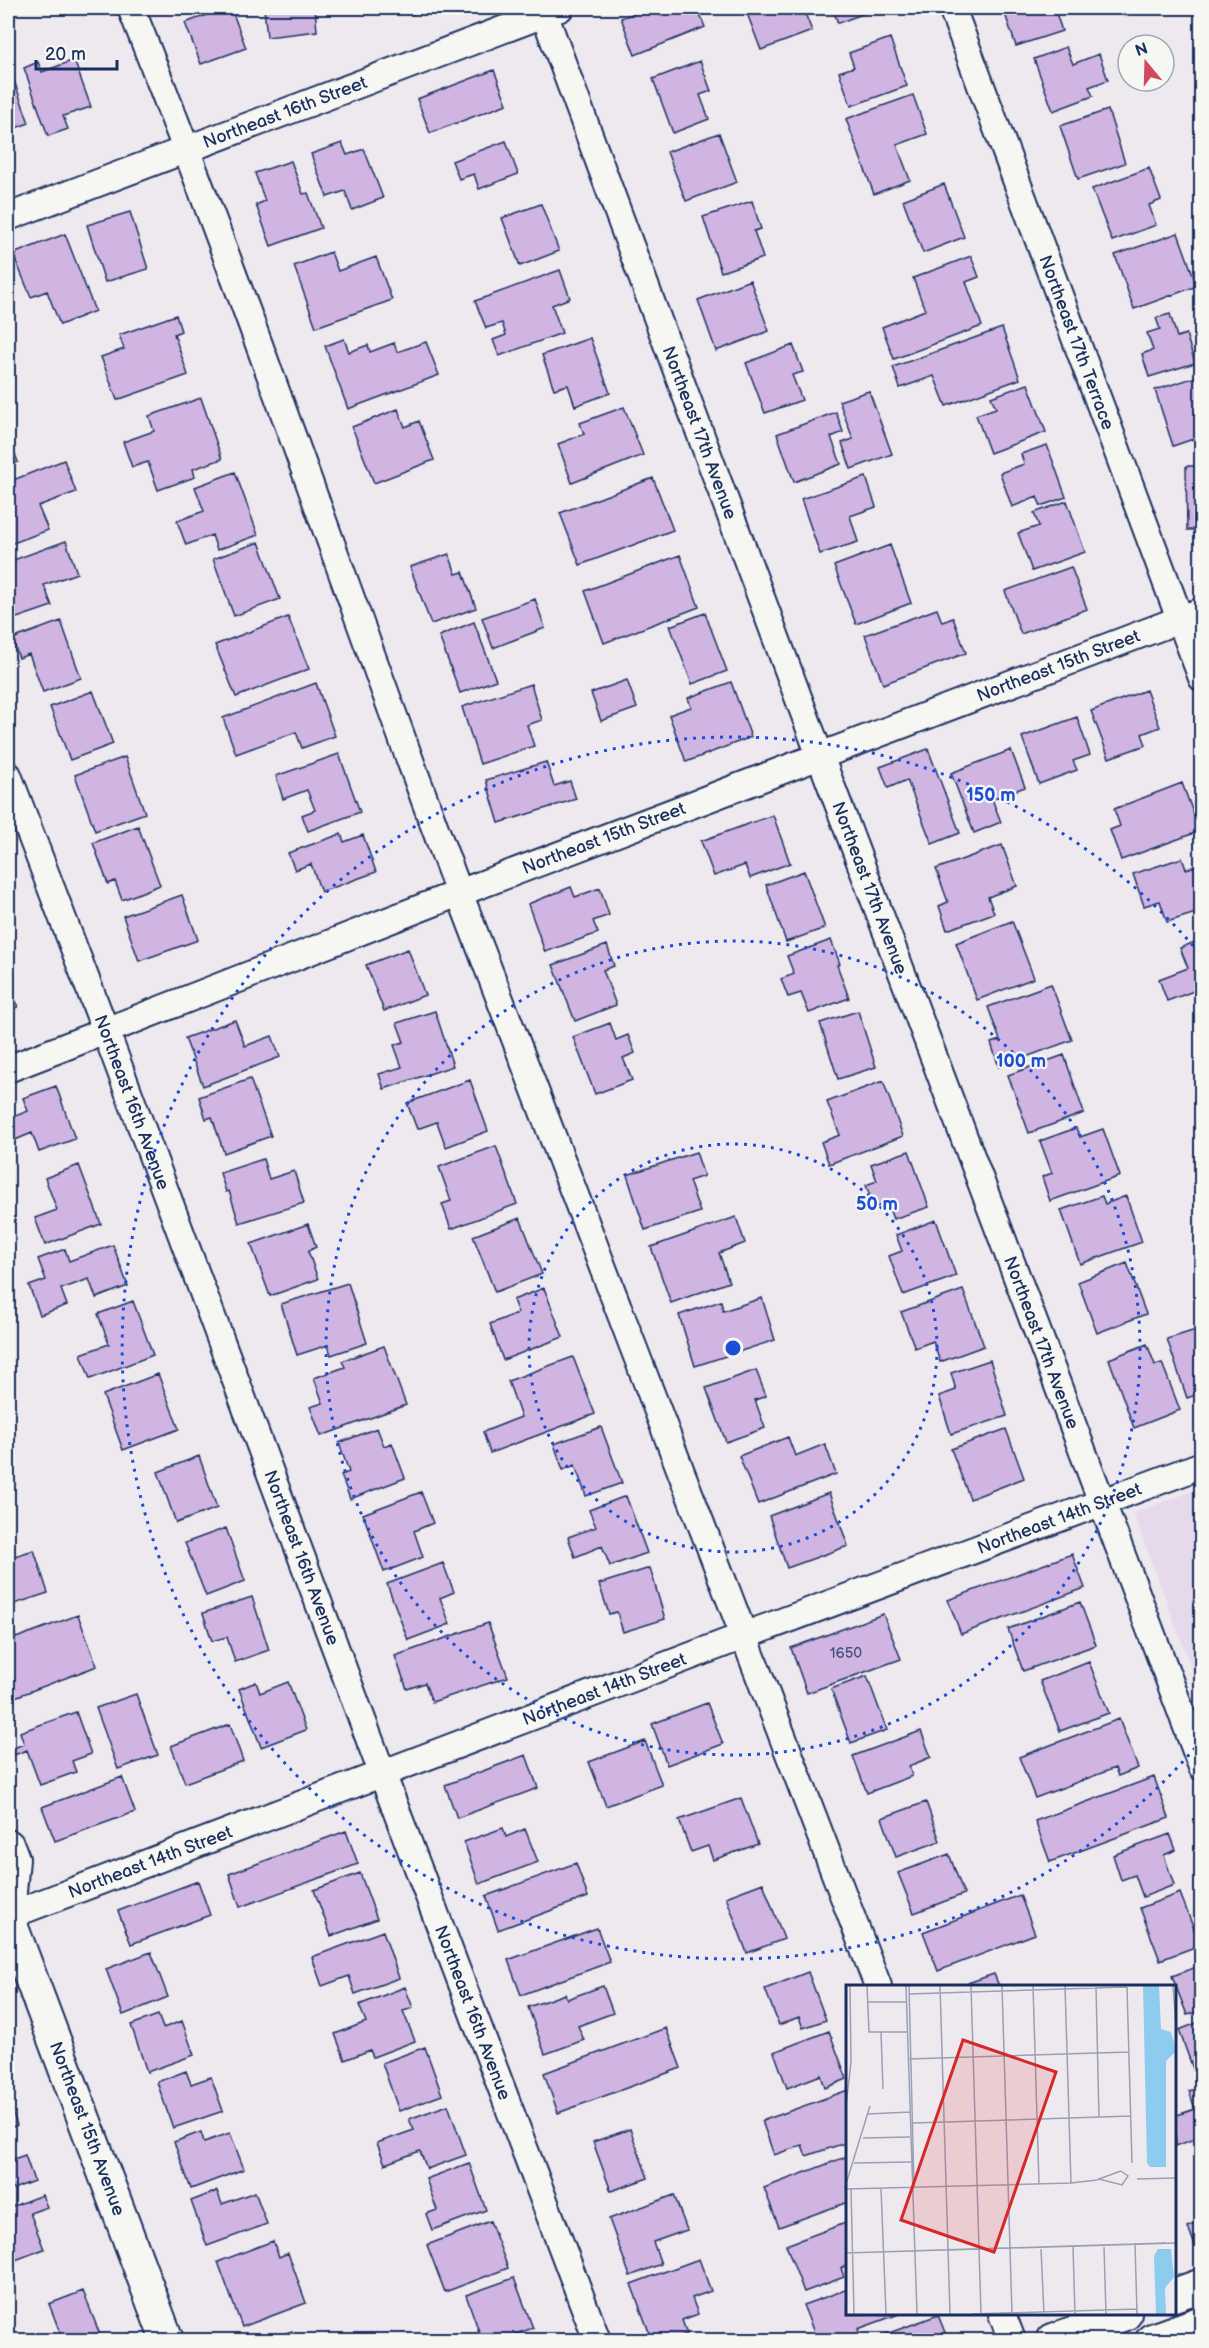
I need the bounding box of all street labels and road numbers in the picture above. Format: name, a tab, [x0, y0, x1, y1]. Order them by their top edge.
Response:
street label: Northeast 16th Street	[200, 71, 370, 153]
street label: Northeast 17th Terrace	[1035, 252, 1119, 433]
street label: Northeast 17th Avenue	[658, 343, 742, 522]
street label: Northeast 15th Street	[974, 625, 1143, 706]
street label: Northeast 15th Street	[519, 797, 689, 879]
street label: Northeast 17th Avenue	[828, 799, 912, 977]
street label: Northeast 16th Avenue	[90, 1012, 174, 1193]
street label: Northeast 17th Avenue	[999, 1253, 1084, 1432]
street label: Northeast 16th Avenue	[260, 1467, 344, 1648]
street label: Northeast 14th Street	[974, 1478, 1145, 1558]
street label: Northeast 14th Street	[519, 1648, 690, 1730]
street label: Northeast 14th Street	[65, 1821, 235, 1903]
street label: Northeast 16th Avenue	[430, 1922, 516, 2103]
street label: Northeast 15th Avenue	[45, 2039, 130, 2219]

